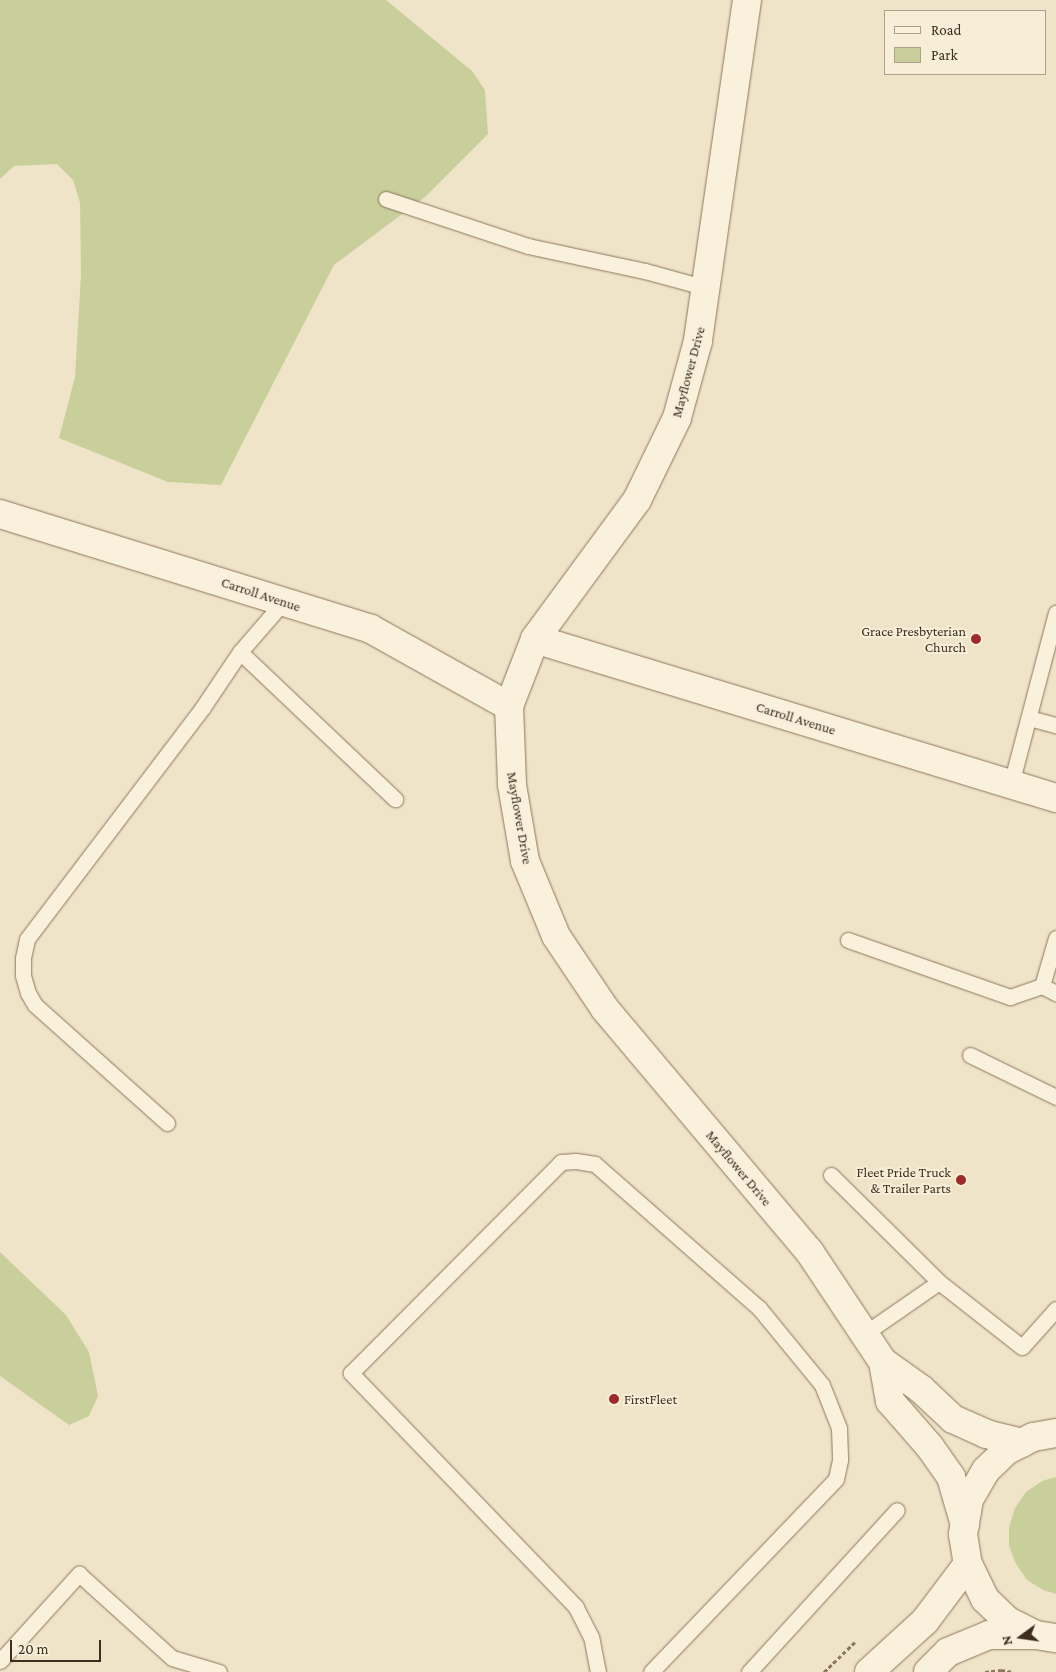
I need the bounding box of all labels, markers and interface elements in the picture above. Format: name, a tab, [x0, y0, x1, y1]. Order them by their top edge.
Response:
legend	[884, 10, 1046, 75]
text: Road	[931, 22, 961, 38]
text: Park	[931, 47, 958, 63]
street label: Mayflower Drive	[668, 325, 708, 419]
street label: Carroll Avenue	[219, 573, 303, 615]
place label: Grace Presbyterian Church	[861, 623, 966, 656]
marker: Grace Presbyterian Church	[970, 633, 982, 645]
street label: Carroll Avenue	[754, 698, 838, 738]
street label: Mayflower Drive	[504, 771, 536, 865]
street label: Mayflower Drive	[703, 1127, 775, 1209]
place label: Fleet Pride Truck & Trailer Parts	[857, 1164, 951, 1196]
marker: Fleet Pride Truck & Trailer Parts	[955, 1174, 967, 1186]
place label: FirstFleet	[624, 1391, 677, 1407]
marker: FirstFleet	[608, 1393, 620, 1405]
north arrow	[996, 1612, 1046, 1662]
scale bar	[12, 1630, 104, 1662]
text: N	[998, 1634, 1015, 1647]
text: 20 m	[18, 1641, 49, 1657]

